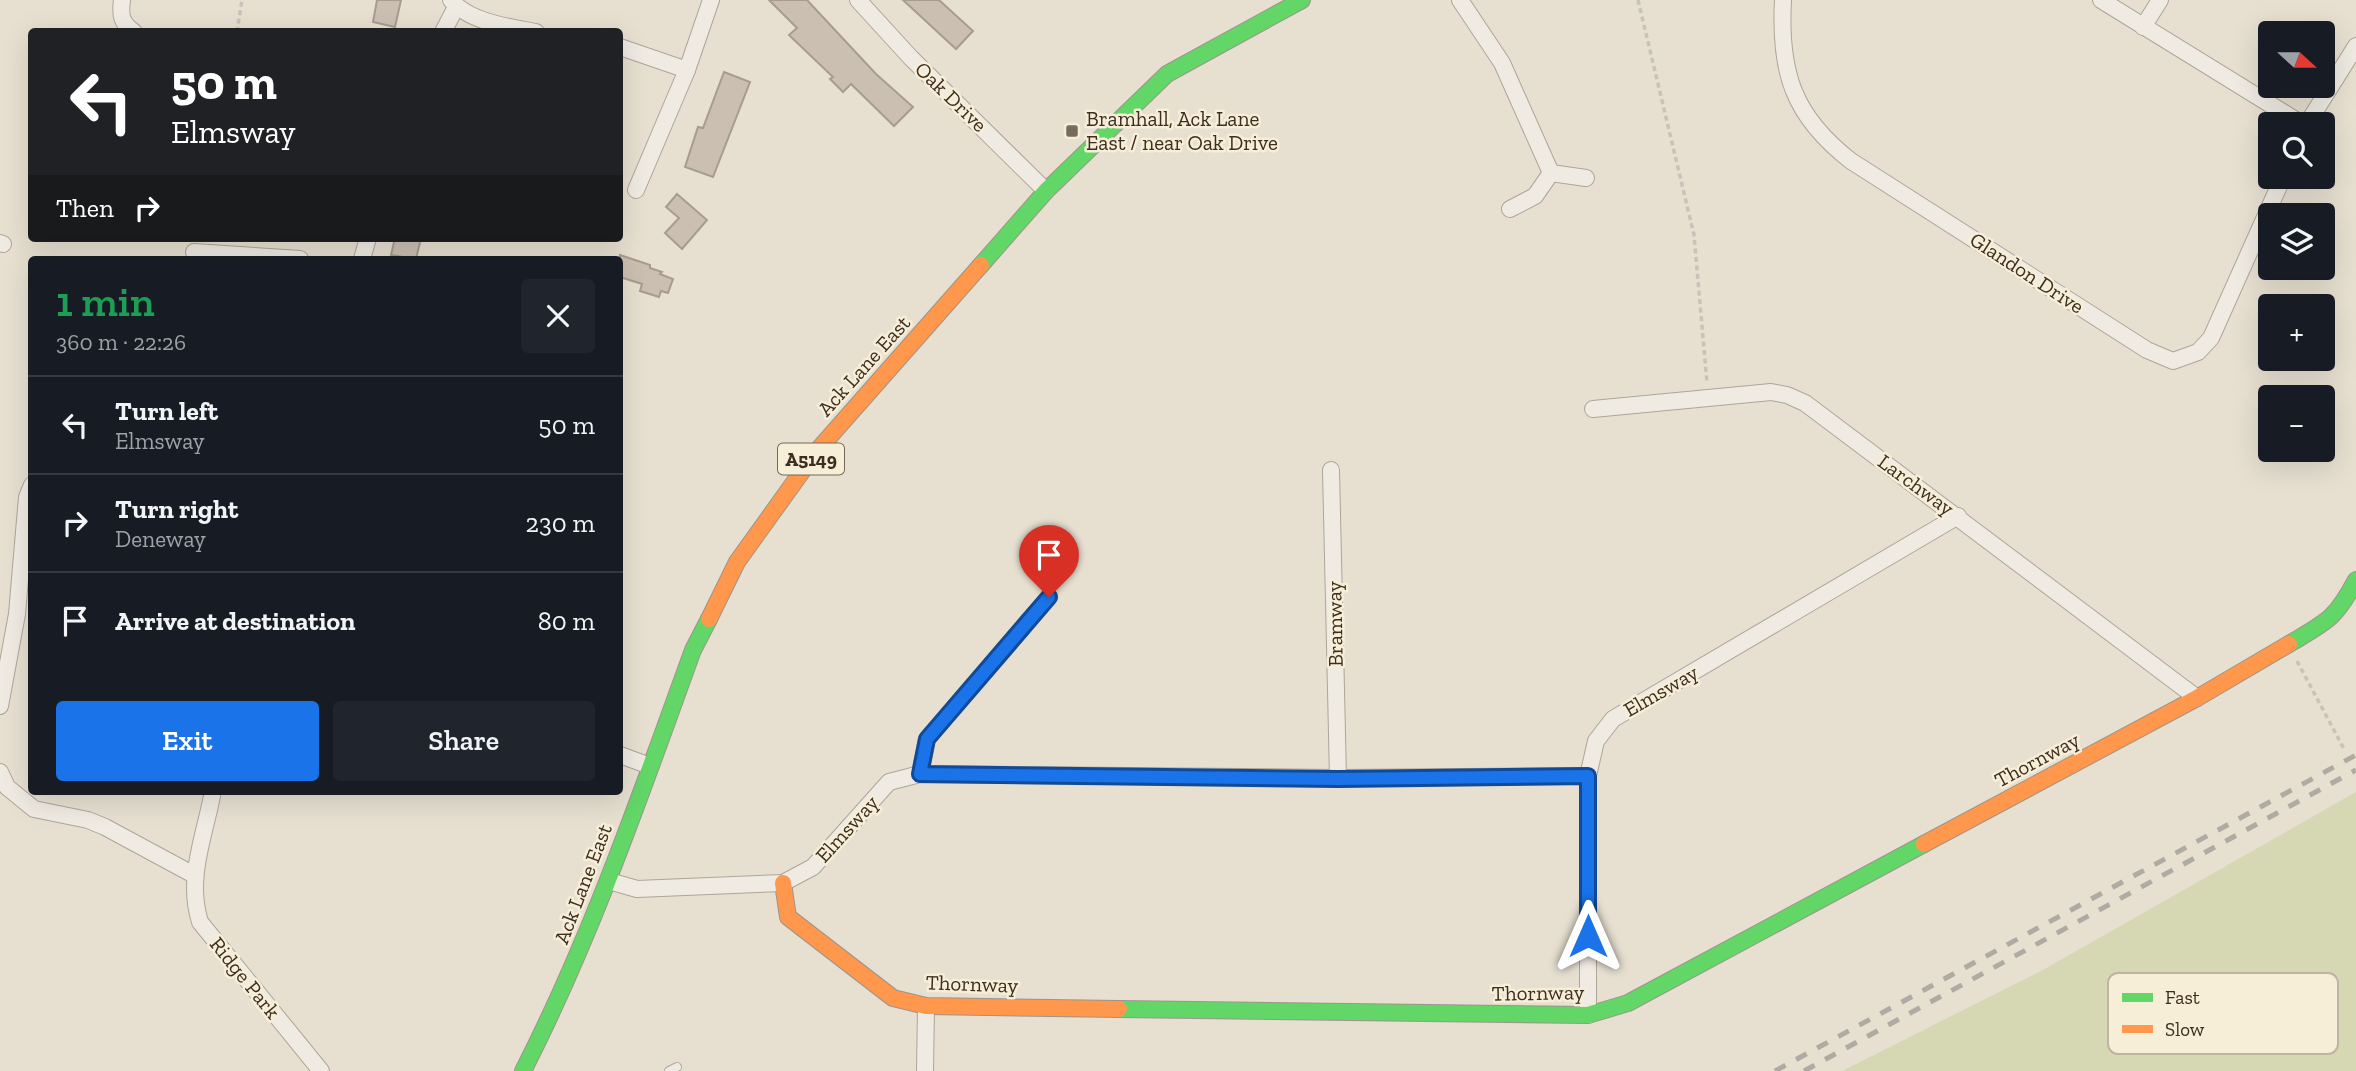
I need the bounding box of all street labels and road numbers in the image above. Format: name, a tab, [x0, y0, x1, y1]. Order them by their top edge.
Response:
street label: Oak Drive	[910, 56, 993, 137]
street label: Glandon Drive	[1966, 226, 2089, 319]
street label: Ack Lane East	[812, 310, 915, 421]
road number: A5149	[778, 444, 844, 474]
street label: Larchway	[1873, 449, 1959, 521]
street label: Bramway	[1321, 581, 1348, 667]
street label: Elmsway	[1619, 659, 1703, 722]
street label: Thornway	[1990, 727, 2084, 792]
street label: Elmsway	[810, 790, 883, 867]
street label: Ack Lane East	[548, 820, 617, 947]
street label: Ridge Park	[205, 932, 286, 1024]
street label: Thornway	[925, 969, 1019, 998]
street label: Thornway	[1492, 979, 1585, 1006]

